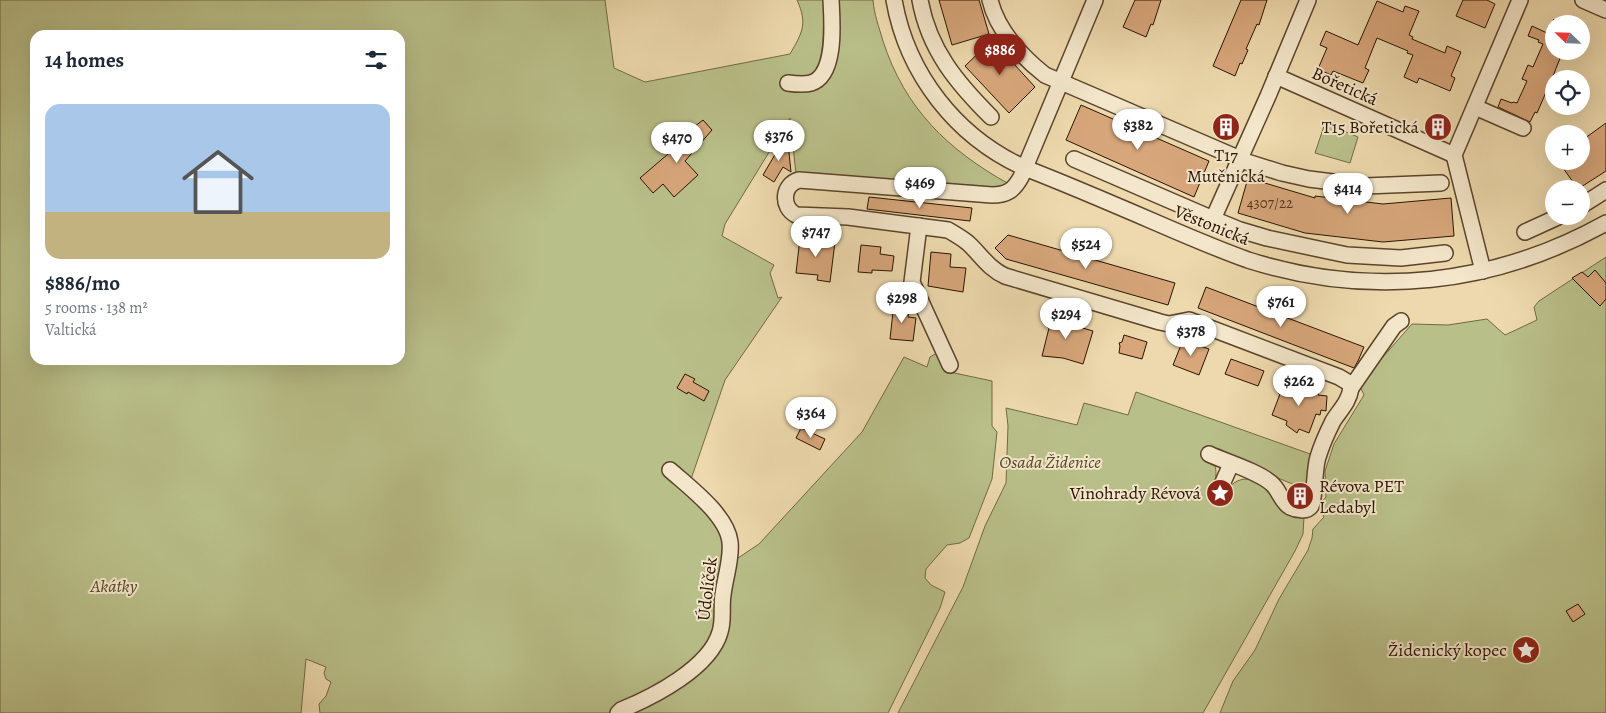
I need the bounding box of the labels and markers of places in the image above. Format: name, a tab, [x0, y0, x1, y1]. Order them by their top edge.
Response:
pin: $886	[970, 34, 1030, 76]
pin: $382	[1108, 108, 1168, 151]
building icon: T17 Mutěnická	[1211, 112, 1241, 142]
building icon: T15 Bořetická	[1423, 112, 1453, 142]
place label: T15 Bořetická	[1322, 115, 1420, 139]
pin: $376	[749, 120, 809, 162]
pin: $470	[647, 121, 707, 164]
place label: T17 Mutěnická	[1187, 143, 1266, 188]
pin: $469	[890, 166, 950, 209]
pin: $414	[1318, 172, 1378, 215]
pin: $747	[786, 216, 846, 258]
pin: $524	[1056, 228, 1116, 270]
pin: $298	[872, 282, 932, 324]
pin: $761	[1251, 286, 1311, 328]
pin: $294	[1036, 298, 1096, 340]
pin: $378	[1161, 314, 1221, 357]
pin: $262	[1269, 364, 1329, 407]
pin: $364	[781, 396, 841, 439]
place label: Révova PET Ledabyl	[1319, 474, 1404, 519]
place icon: Vinohrady Révová	[1205, 478, 1235, 508]
place label: Vinohrady Révová	[1069, 481, 1202, 505]
building icon: Révova PET Ledabyl	[1285, 481, 1315, 511]
place icon: Židenický kopec	[1511, 635, 1541, 665]
place label: Židenický kopec	[1388, 638, 1507, 662]

